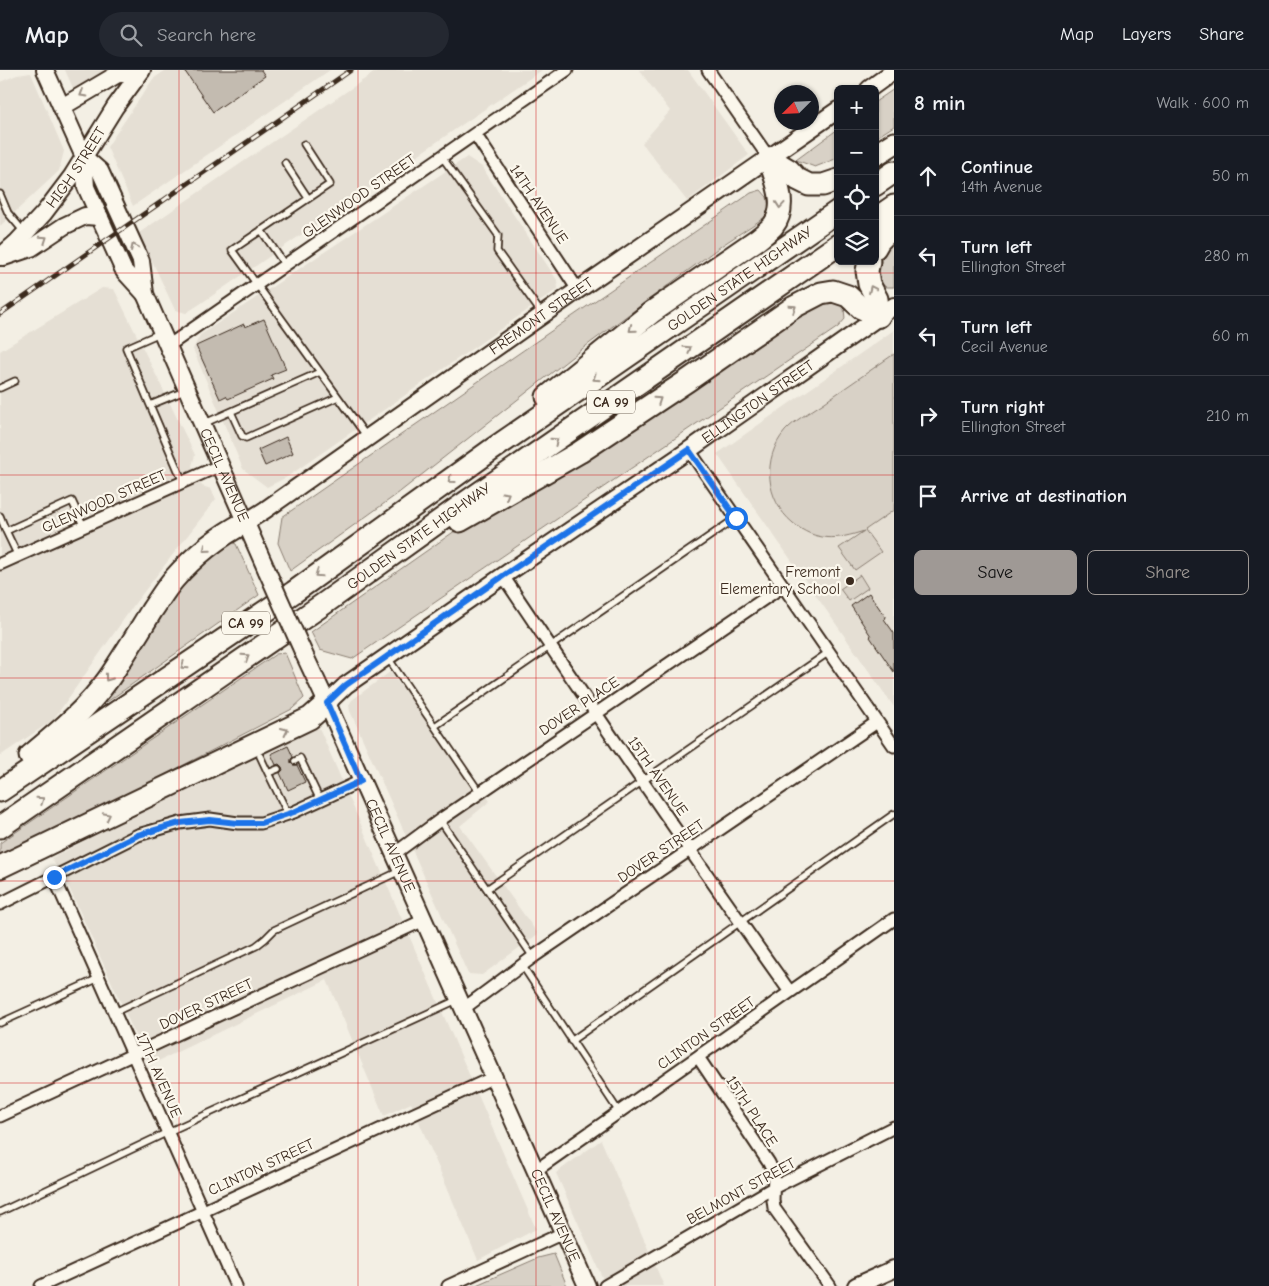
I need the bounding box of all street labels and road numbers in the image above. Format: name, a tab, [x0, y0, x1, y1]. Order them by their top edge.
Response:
street label: HIGH STREET	[42, 123, 109, 211]
street label: GLENWOOD STREET	[299, 150, 419, 242]
street label: 14TH AVENUE	[506, 161, 572, 247]
street label: GOLDEN STATE HIGHWAY	[664, 222, 816, 335]
street label: FREMONT STREET	[486, 273, 597, 359]
street label: ELLINGTON STREET	[698, 356, 818, 447]
road number: CA 99	[587, 391, 635, 414]
street label: CECIL AVENUE	[196, 425, 253, 524]
street label: GLENWOOD STREET	[39, 465, 169, 537]
street label: GOLDEN STATE HIGHWAY	[343, 479, 494, 593]
road number: CA 99	[222, 612, 270, 634]
street label: DOVER PLACE	[536, 673, 622, 739]
street label: 15TH AVENUE	[624, 733, 692, 819]
street label: CECIL AVENUE	[362, 796, 419, 895]
street label: DOVER STREET	[614, 815, 708, 887]
street label: DOVER STREET	[157, 974, 256, 1033]
street label: CLINTON STREET	[654, 993, 758, 1073]
street label: 17TH AVENUE	[132, 1030, 186, 1120]
street label: 15TH PLACE	[723, 1072, 781, 1150]
street label: CLINTON STREET	[205, 1134, 317, 1199]
street label: BELMONT STREET	[683, 1154, 799, 1228]
street label: CECIL AVENUE	[527, 1166, 584, 1265]

